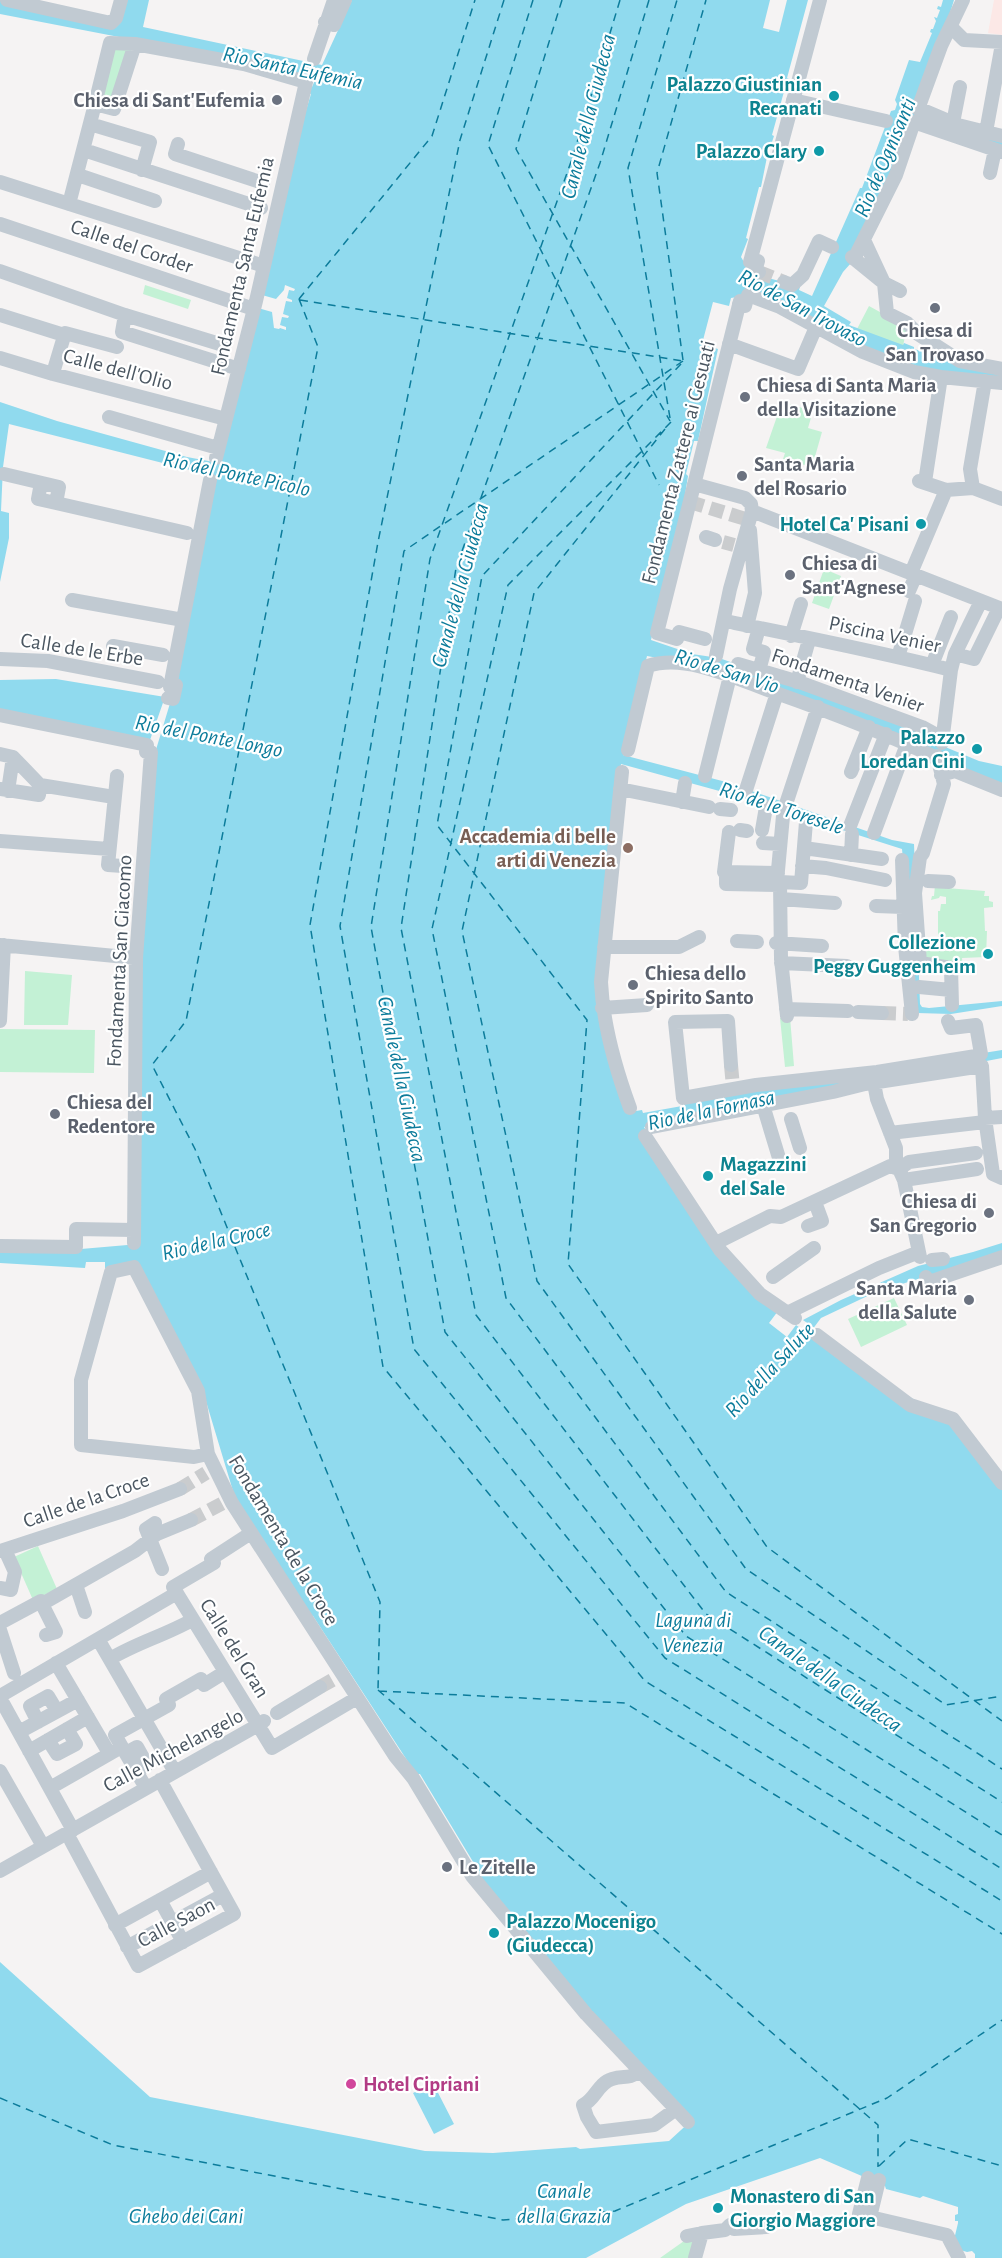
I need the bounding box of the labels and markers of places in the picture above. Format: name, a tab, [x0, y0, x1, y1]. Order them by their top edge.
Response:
place label: Palazzo Giustinian Recanati	[667, 74, 822, 119]
marker: Palazzo Giustinian Recanati	[827, 89, 841, 103]
place label: Chiesa di Sant'Eufemia	[73, 90, 265, 111]
marker: Chiesa di Sant'Eufemia	[270, 93, 284, 107]
place label: Palazzo Clary	[696, 141, 808, 162]
marker: Palazzo Clary	[812, 144, 826, 158]
marker: Chiesa di San Trovaso	[928, 301, 942, 315]
place label: Chiesa di San Trovaso	[886, 320, 984, 365]
place label: Chiesa di Santa Maria della Visitazione	[757, 375, 937, 420]
marker: Chiesa di Santa Maria della Visitazione	[738, 390, 752, 404]
place label: Santa Maria del Rosario	[754, 454, 855, 499]
marker: Santa Maria del Rosario	[735, 469, 749, 483]
place label: Hotel Ca' Pisani	[779, 514, 909, 535]
marker: Hotel Ca' Pisani	[914, 517, 928, 531]
place label: Chiesa di Sant'Agnese	[802, 553, 906, 598]
marker: Chiesa di Sant'Agnese	[783, 568, 797, 582]
place label: Palazzo Loredan Cini	[860, 727, 965, 772]
marker: Palazzo Loredan Cini	[970, 742, 984, 756]
place label: Accademia di belle arti di Venezia	[460, 826, 616, 871]
marker: Accademia di belle arti di Venezia	[621, 841, 635, 855]
place label: Collezione Peggy Guggenheim	[813, 932, 976, 977]
marker: Collezione Peggy Guggenheim	[981, 947, 995, 961]
place label: Chiesa dello Spirito Santo	[645, 963, 754, 1008]
marker: Chiesa dello Spirito Santo	[626, 978, 640, 992]
place label: Chiesa del Redentore	[67, 1092, 155, 1137]
marker: Chiesa del Redentore	[48, 1107, 62, 1121]
place label: Magazzini del Sale	[720, 1154, 807, 1199]
marker: Magazzini del Sale	[701, 1169, 715, 1183]
place label: Chiesa di San Gregorio	[870, 1191, 977, 1236]
marker: Chiesa di San Gregorio	[982, 1206, 996, 1220]
place label: Santa Maria della Salute	[856, 1278, 957, 1323]
marker: Santa Maria della Salute	[962, 1293, 976, 1307]
place label: Le Zitelle	[459, 1857, 536, 1878]
marker: Le Zitelle	[440, 1860, 454, 1874]
place label: Palazzo Mocenigo (Giudecca)	[506, 1911, 656, 1956]
marker: Palazzo Mocenigo (Giudecca)	[487, 1926, 501, 1940]
place label: Hotel Cipriani	[363, 2074, 479, 2095]
marker: Hotel Cipriani	[344, 2077, 358, 2091]
place label: Monastero di San Giorgio Maggiore	[730, 2186, 876, 2231]
marker: Monastero di San Giorgio Maggiore	[711, 2201, 725, 2215]

